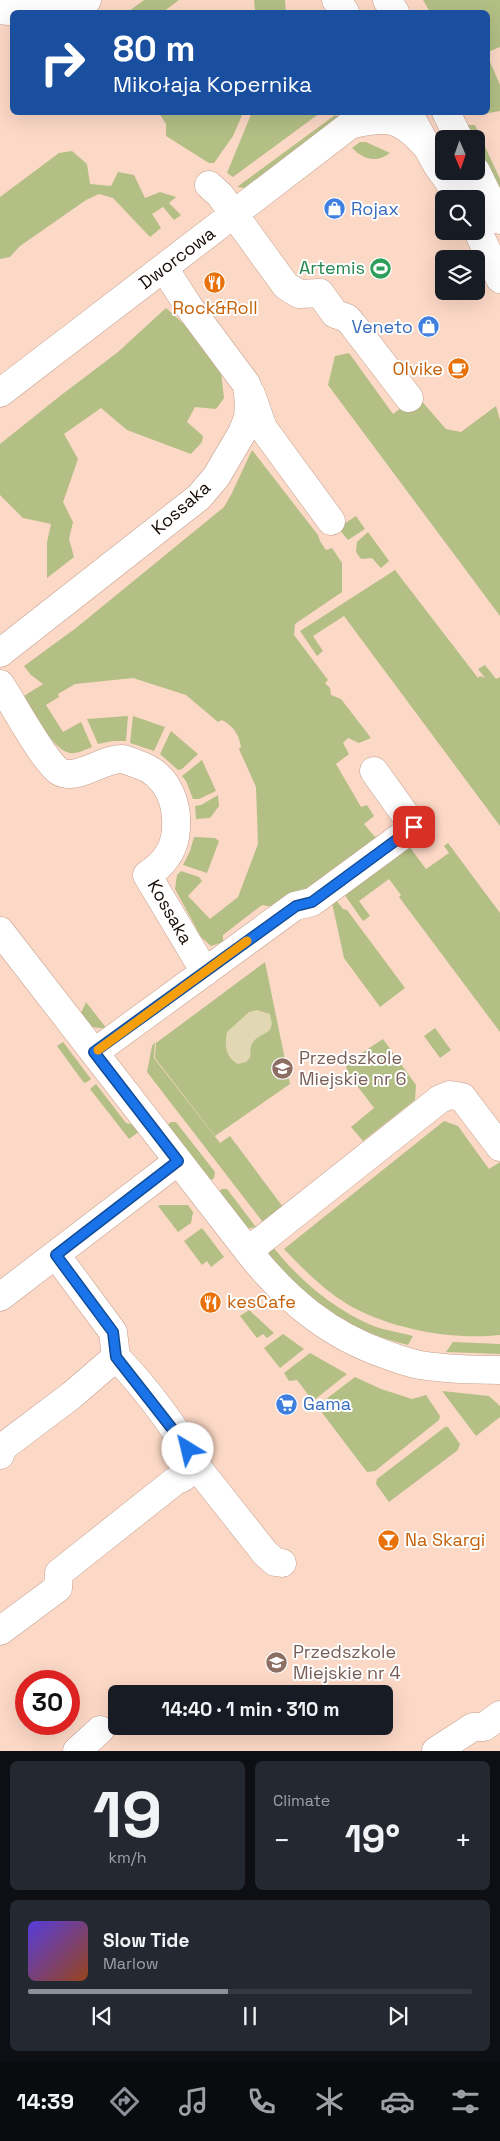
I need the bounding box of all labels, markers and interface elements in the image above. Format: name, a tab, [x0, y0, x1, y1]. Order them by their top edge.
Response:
text: 80 m	[113, 27, 195, 71]
icon: right	[30, 30, 95, 95]
text: Mikołaja Kopernika	[113, 70, 312, 98]
north arrow	[435, 130, 485, 180]
map controls	[435, 130, 485, 300]
button: search	[435, 190, 485, 240]
shop icon: Rojax	[323, 197, 347, 221]
place label: Rojax	[351, 197, 399, 220]
street label: Dworcowa	[134, 221, 220, 294]
button: layers	[435, 250, 485, 300]
place label: Artemis	[299, 256, 365, 279]
sports icon: Artemis	[369, 256, 393, 280]
restaurant icon: Rock&Roll	[203, 271, 227, 295]
place label: Rock&Roll	[172, 296, 258, 319]
place label: Veneto	[351, 315, 413, 338]
shop icon: Veneto	[417, 315, 441, 339]
place label: Olvike	[393, 357, 443, 380]
cafe icon: Olvike	[447, 357, 471, 381]
street label: Kossaka	[146, 476, 215, 540]
pin	[393, 806, 435, 848]
icon: arrive	[400, 813, 428, 841]
street label: Kossaka	[143, 875, 198, 948]
place label: Przedszkole Miejskie nr 6	[299, 1046, 406, 1090]
school or university icon: Przedszkole Miejskie nr 6	[271, 1056, 295, 1080]
restaurant icon: kesCafe	[199, 1290, 223, 1314]
place label: kesCafe	[227, 1290, 296, 1313]
supermarket icon: Gama	[275, 1392, 299, 1416]
place label: Gama	[303, 1392, 351, 1415]
position arrow	[161, 1422, 213, 1474]
bar icon: Na Skargi	[377, 1528, 401, 1552]
place label: Na Skargi	[405, 1528, 485, 1551]
place label: Przedszkole Miejskie nr 4	[293, 1640, 401, 1684]
school or university icon: Przedszkole Miejskie nr 4	[265, 1650, 289, 1674]
speed limit sign: 30	[15, 1670, 80, 1735]
text: 14:40 · 1 min · 310 m	[162, 1697, 339, 1722]
text: 19	[93, 1773, 162, 1856]
text: Climate	[273, 1790, 330, 1811]
text: 19°	[345, 1815, 400, 1863]
text: −	[273, 1822, 290, 1858]
text: +	[455, 1822, 472, 1858]
text: km/h	[108, 1847, 147, 1868]
text: Slow Tide	[103, 1928, 189, 1953]
text: Marlow	[103, 1953, 159, 1974]
icon: previous	[88, 2002, 116, 2030]
icon: pause	[236, 2002, 264, 2030]
icon: next	[384, 2002, 412, 2030]
icon: directions	[107, 2084, 142, 2119]
icon: music	[176, 2084, 211, 2119]
icon: phone	[244, 2084, 279, 2119]
icon: climate	[312, 2084, 347, 2119]
icon: car	[380, 2084, 415, 2119]
icon: filters	[448, 2084, 483, 2119]
text: 14:39	[17, 2087, 74, 2115]

